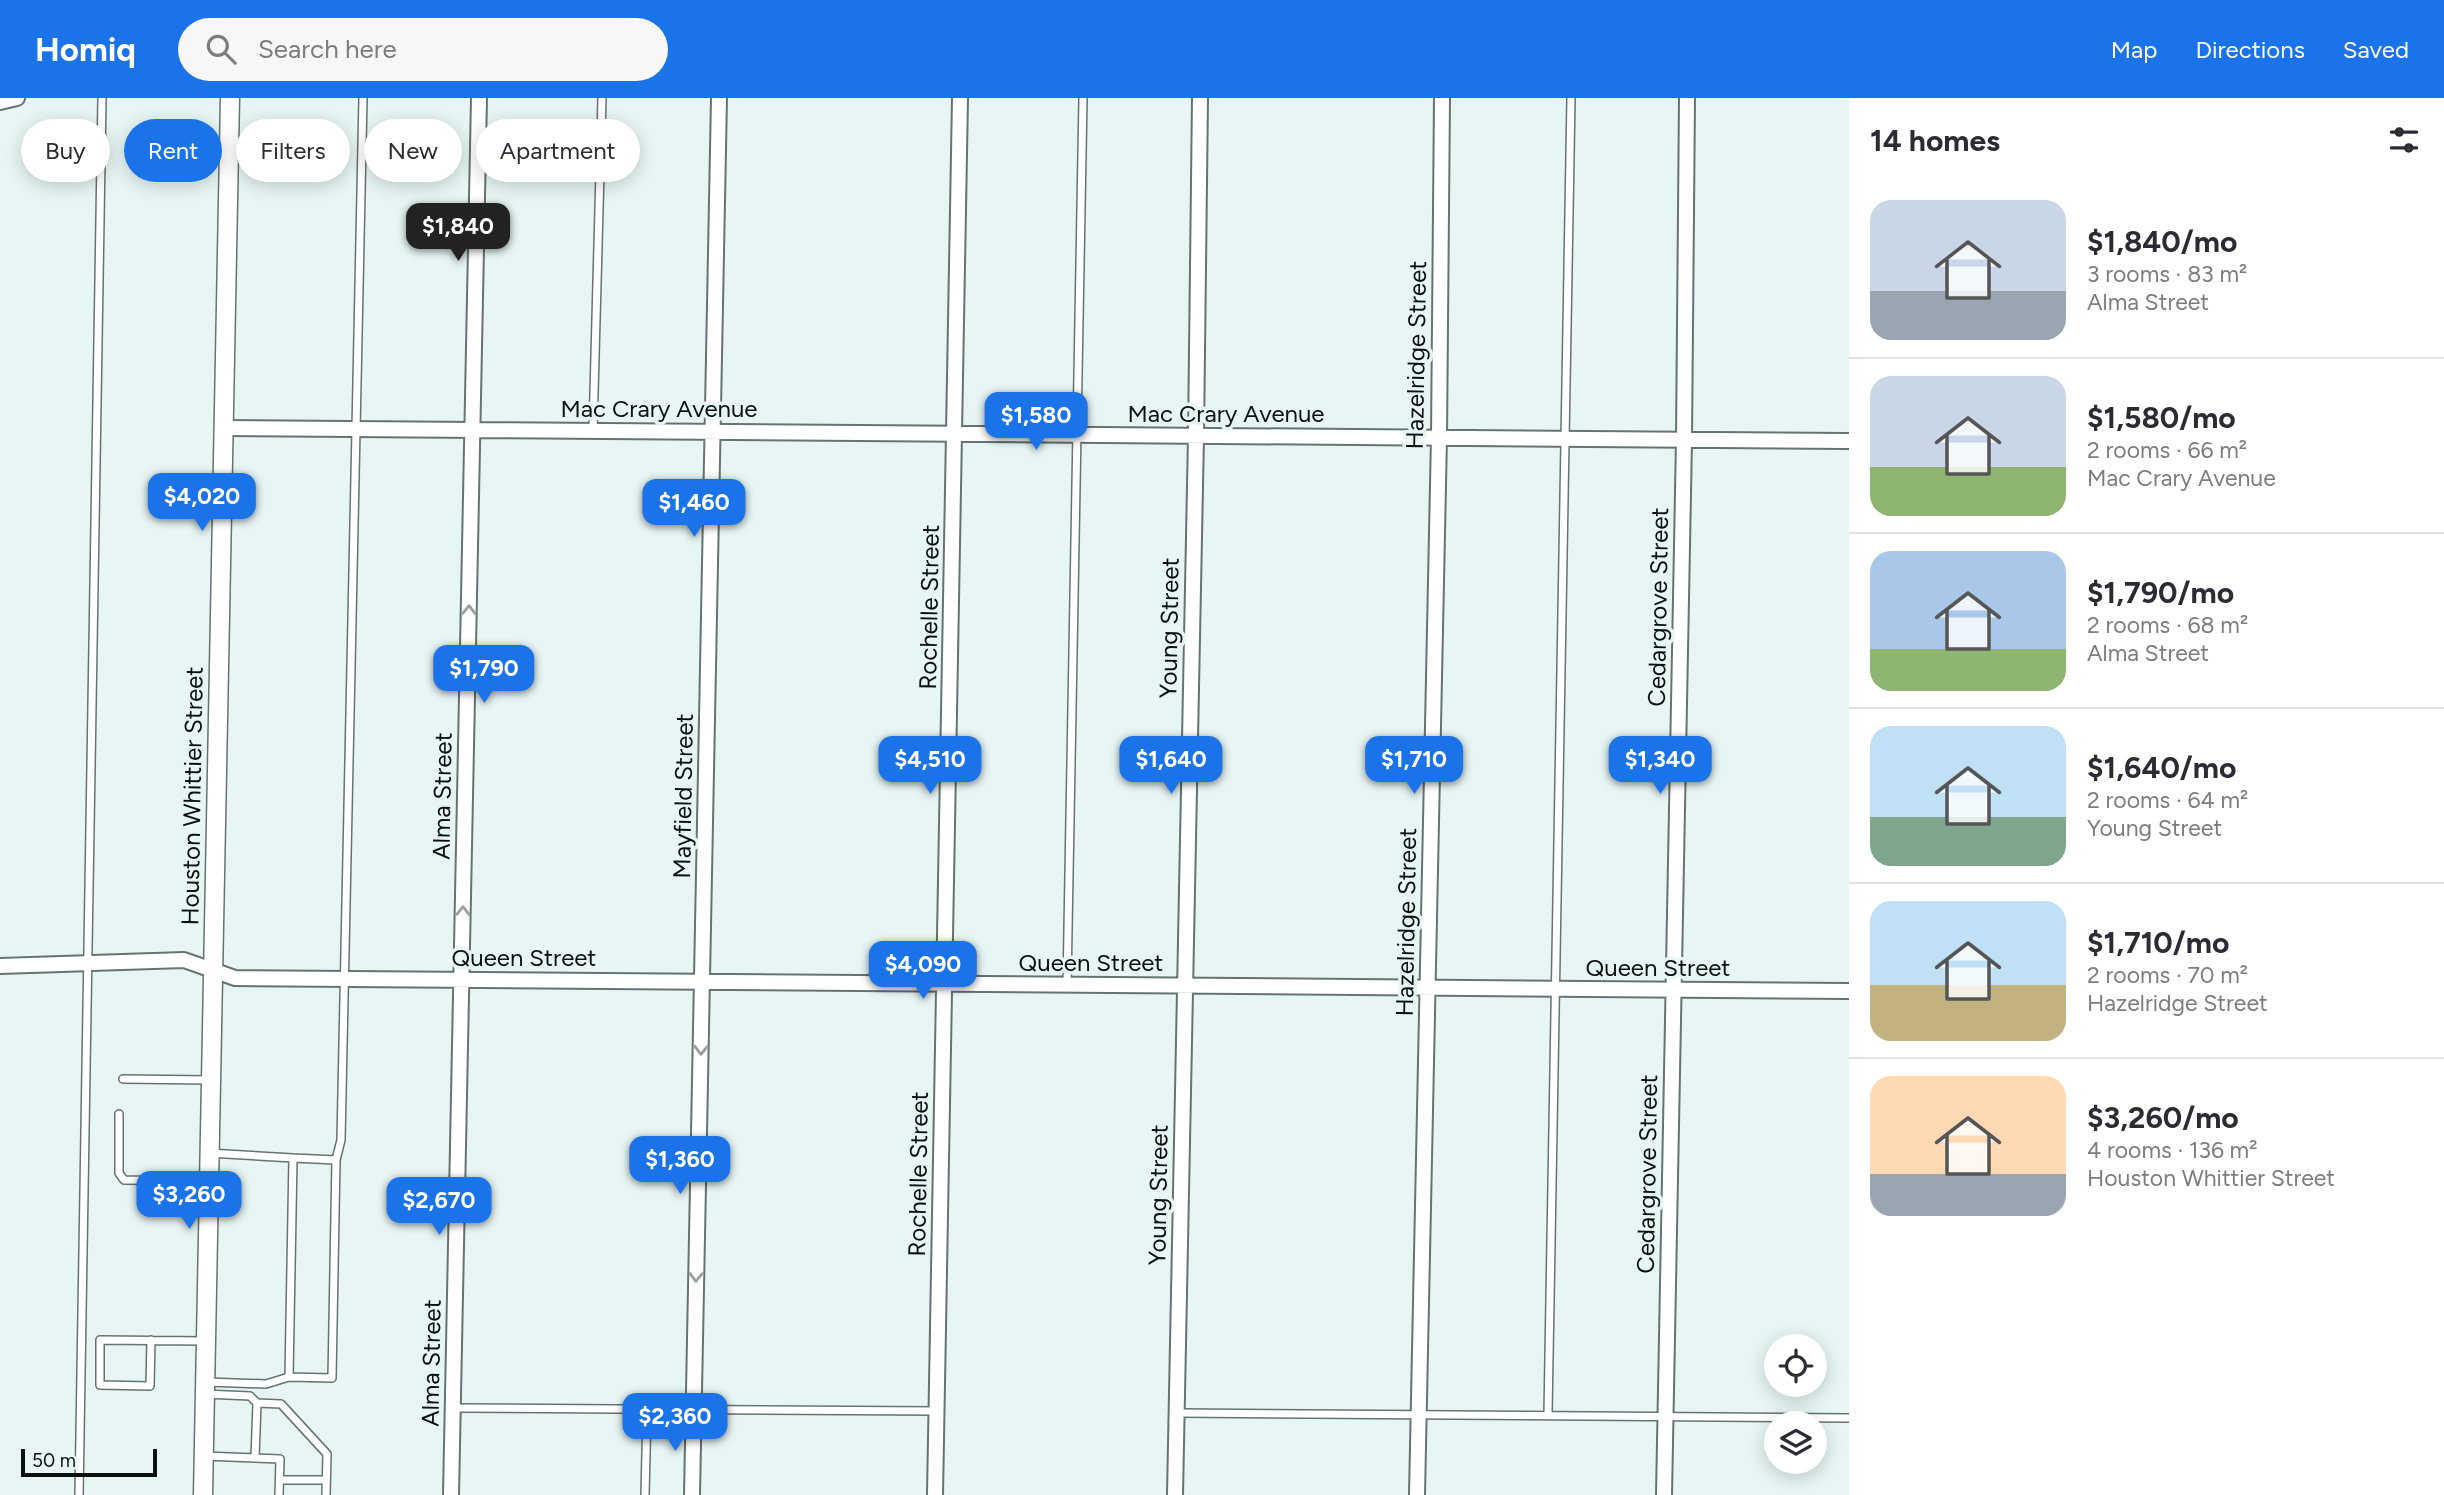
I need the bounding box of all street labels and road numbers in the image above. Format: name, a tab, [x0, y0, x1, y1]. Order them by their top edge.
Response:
street label: Hazelridge Street	[1400, 261, 1432, 449]
street label: Mac Crary Avenue	[561, 394, 757, 423]
street label: Mac Crary Avenue	[1128, 399, 1324, 428]
street label: Cedargrove Street	[1642, 507, 1674, 707]
street label: Rochelle Street	[913, 524, 945, 690]
street label: Young Street	[1153, 557, 1185, 699]
street label: Houston Whittier Street	[175, 666, 209, 926]
street label: Mayfield Street	[667, 713, 699, 879]
street label: Alma Street	[426, 732, 458, 860]
street label: Hazelridge Street	[1390, 828, 1422, 1016]
street label: Queen Street	[452, 943, 596, 972]
street label: Queen Street	[1019, 948, 1163, 977]
street label: Queen Street	[1586, 953, 1730, 982]
street label: Cedargrove Street	[1631, 1074, 1663, 1274]
street label: Rochelle Street	[902, 1091, 934, 1257]
street label: Young Street	[1142, 1124, 1174, 1266]
street label: Alma Street	[415, 1299, 447, 1427]

